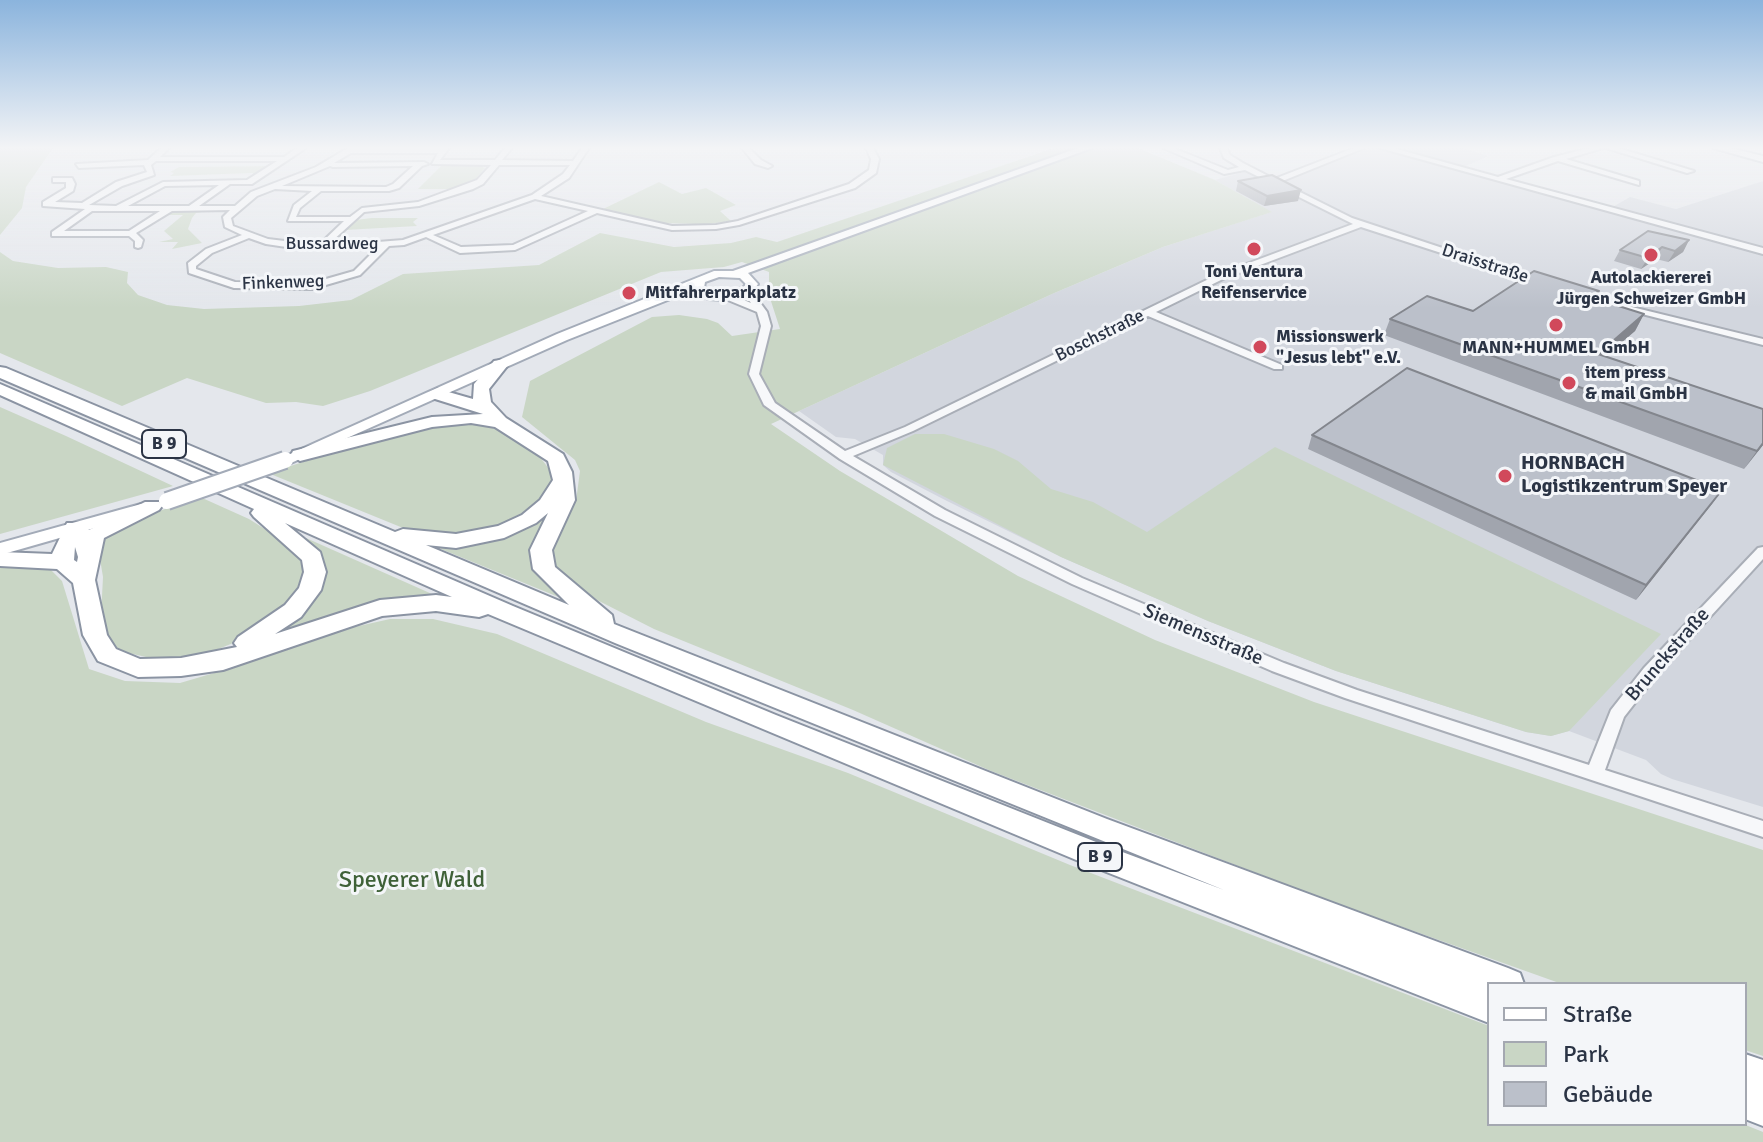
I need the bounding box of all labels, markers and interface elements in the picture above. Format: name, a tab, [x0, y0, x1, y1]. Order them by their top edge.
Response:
street label: Bussardweg	[286, 233, 378, 255]
marker: Toni Ventura Reifenservice	[1245, 240, 1263, 258]
street label: Draisstraße	[1439, 240, 1531, 288]
marker: Autolackiererei Jürgen Schweizer GmbH	[1642, 246, 1660, 264]
place label: Toni Ventura Reifenservice	[1201, 261, 1307, 304]
place label: Autolackiererei Jürgen Schweizer GmbH	[1556, 267, 1746, 310]
street label: Finkenweg	[241, 271, 325, 295]
place label: Mitfahrerparkplatz	[645, 282, 796, 304]
marker: Mitfahrerparkplatz	[620, 284, 638, 302]
street label: Boschstraße	[1052, 305, 1148, 367]
marker: MANN+HUMMEL GmbH	[1547, 316, 1565, 334]
place label: Missionswerk "Jesus lebt" e.V.	[1276, 326, 1401, 368]
place label: MANN+HUMMEL GmbH	[1462, 337, 1650, 359]
marker: Missionswerk "Jesus lebt" e.V.	[1251, 338, 1269, 356]
place label: item press & mail GmbH	[1585, 362, 1688, 404]
marker: item press & mail GmbH	[1560, 374, 1578, 392]
road number: B 9	[142, 430, 186, 458]
place label: HORNBACH Logistikzentrum Speyer	[1521, 452, 1727, 499]
marker: HORNBACH Logistikzentrum Speyer	[1496, 467, 1514, 485]
street label: Siemensstraße	[1139, 599, 1267, 671]
street label: Brunckstraße	[1621, 603, 1715, 707]
road number: B 9	[1078, 843, 1122, 871]
park label: Speyerer Wald	[339, 867, 485, 895]
legend	[1487, 982, 1747, 1126]
text: Straße	[1563, 999, 1633, 1029]
text: Park	[1563, 1039, 1609, 1069]
text: Gebäude	[1563, 1079, 1653, 1109]

